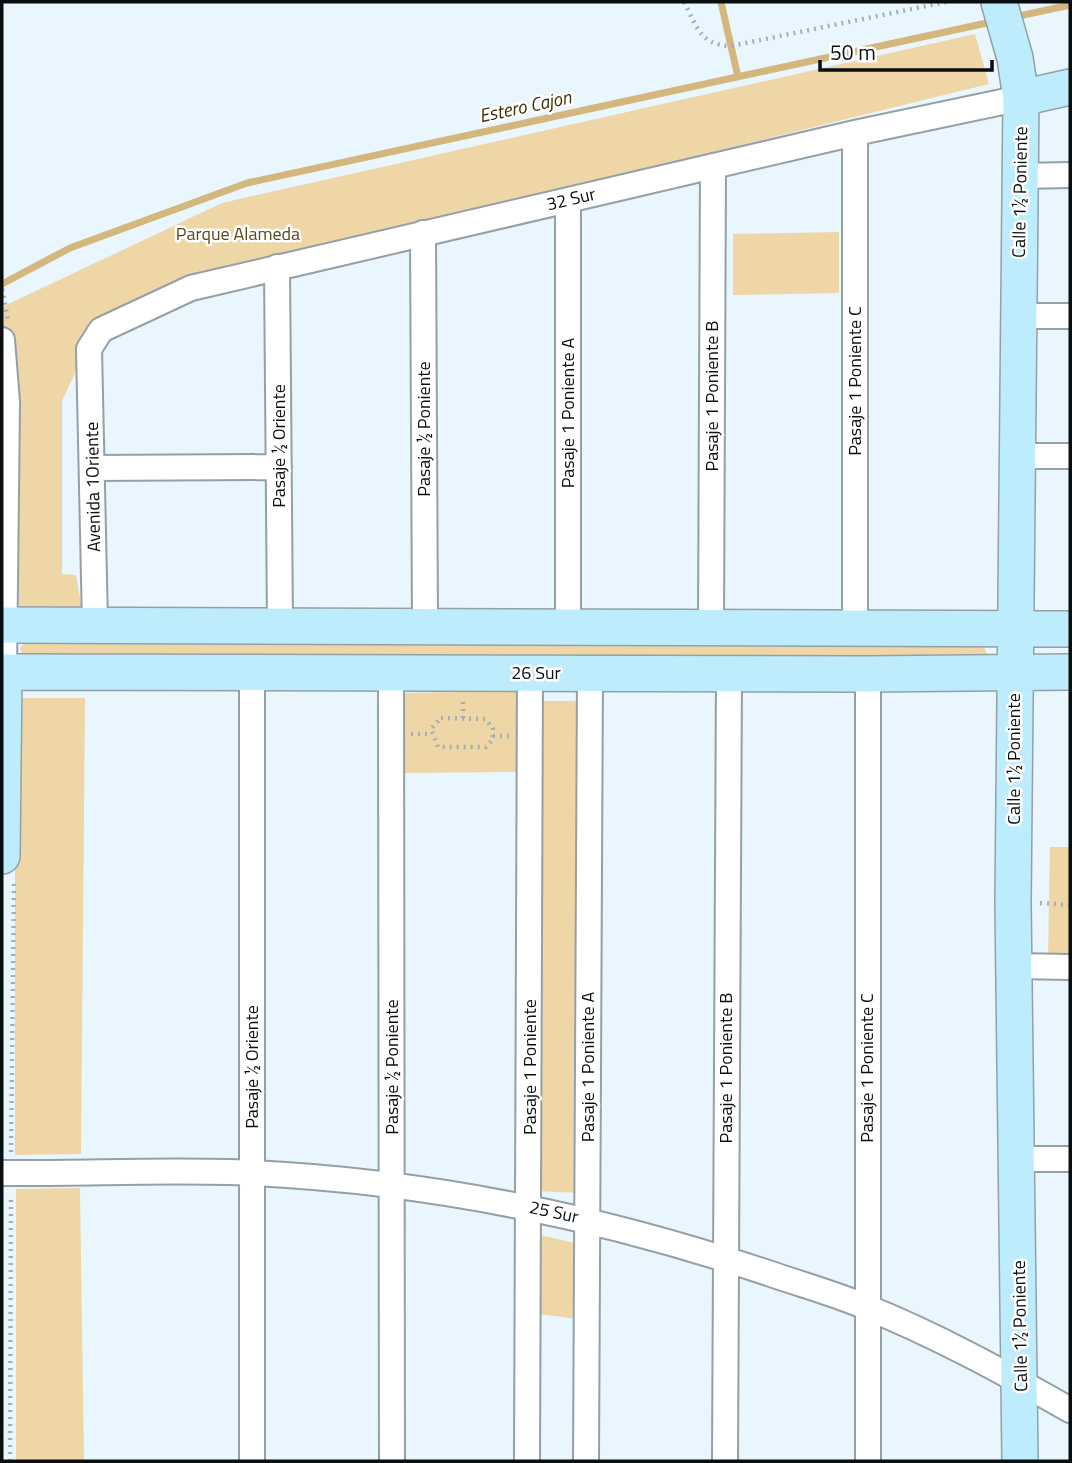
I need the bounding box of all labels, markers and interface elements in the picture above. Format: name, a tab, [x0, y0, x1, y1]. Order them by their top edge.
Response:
scale bar	[820, 28, 992, 72]
text: 50 m	[830, 36, 876, 68]
water label: Estero Cajon	[476, 81, 574, 129]
street label: Calle 1½ Poniente	[1005, 126, 1034, 258]
street label: 32 Sur	[544, 180, 598, 217]
park label: Parque Alameda	[176, 220, 300, 247]
street label: Pasaje 1 Poniente C	[841, 306, 868, 456]
street label: Pasaje 1 Poniente B	[698, 321, 725, 471]
street label: Pasaje 1 Poniente A	[554, 337, 581, 488]
street label: Pasaje ½ Poniente	[410, 361, 437, 497]
street label: Pasaje ½ Oriente	[265, 384, 292, 508]
street label: Avenida 1Oriente	[78, 422, 107, 552]
street label: 26 Sur	[511, 659, 561, 686]
street label: Calle 1½ Poniente	[1000, 693, 1027, 825]
street label: Pasaje 1 Poniente A	[574, 991, 601, 1142]
street label: Pasaje 1 Poniente B	[712, 993, 739, 1143]
street label: Pasaje 1 Poniente C	[853, 993, 880, 1143]
street label: Pasaje ½ Poniente	[378, 999, 405, 1135]
street label: Pasaje 1 Poniente	[516, 999, 543, 1135]
street label: Pasaje ½ Oriente	[238, 1005, 265, 1129]
street label: 25 Sur	[527, 1193, 581, 1230]
street label: Calle 1½ Poniente	[1005, 1260, 1034, 1392]

